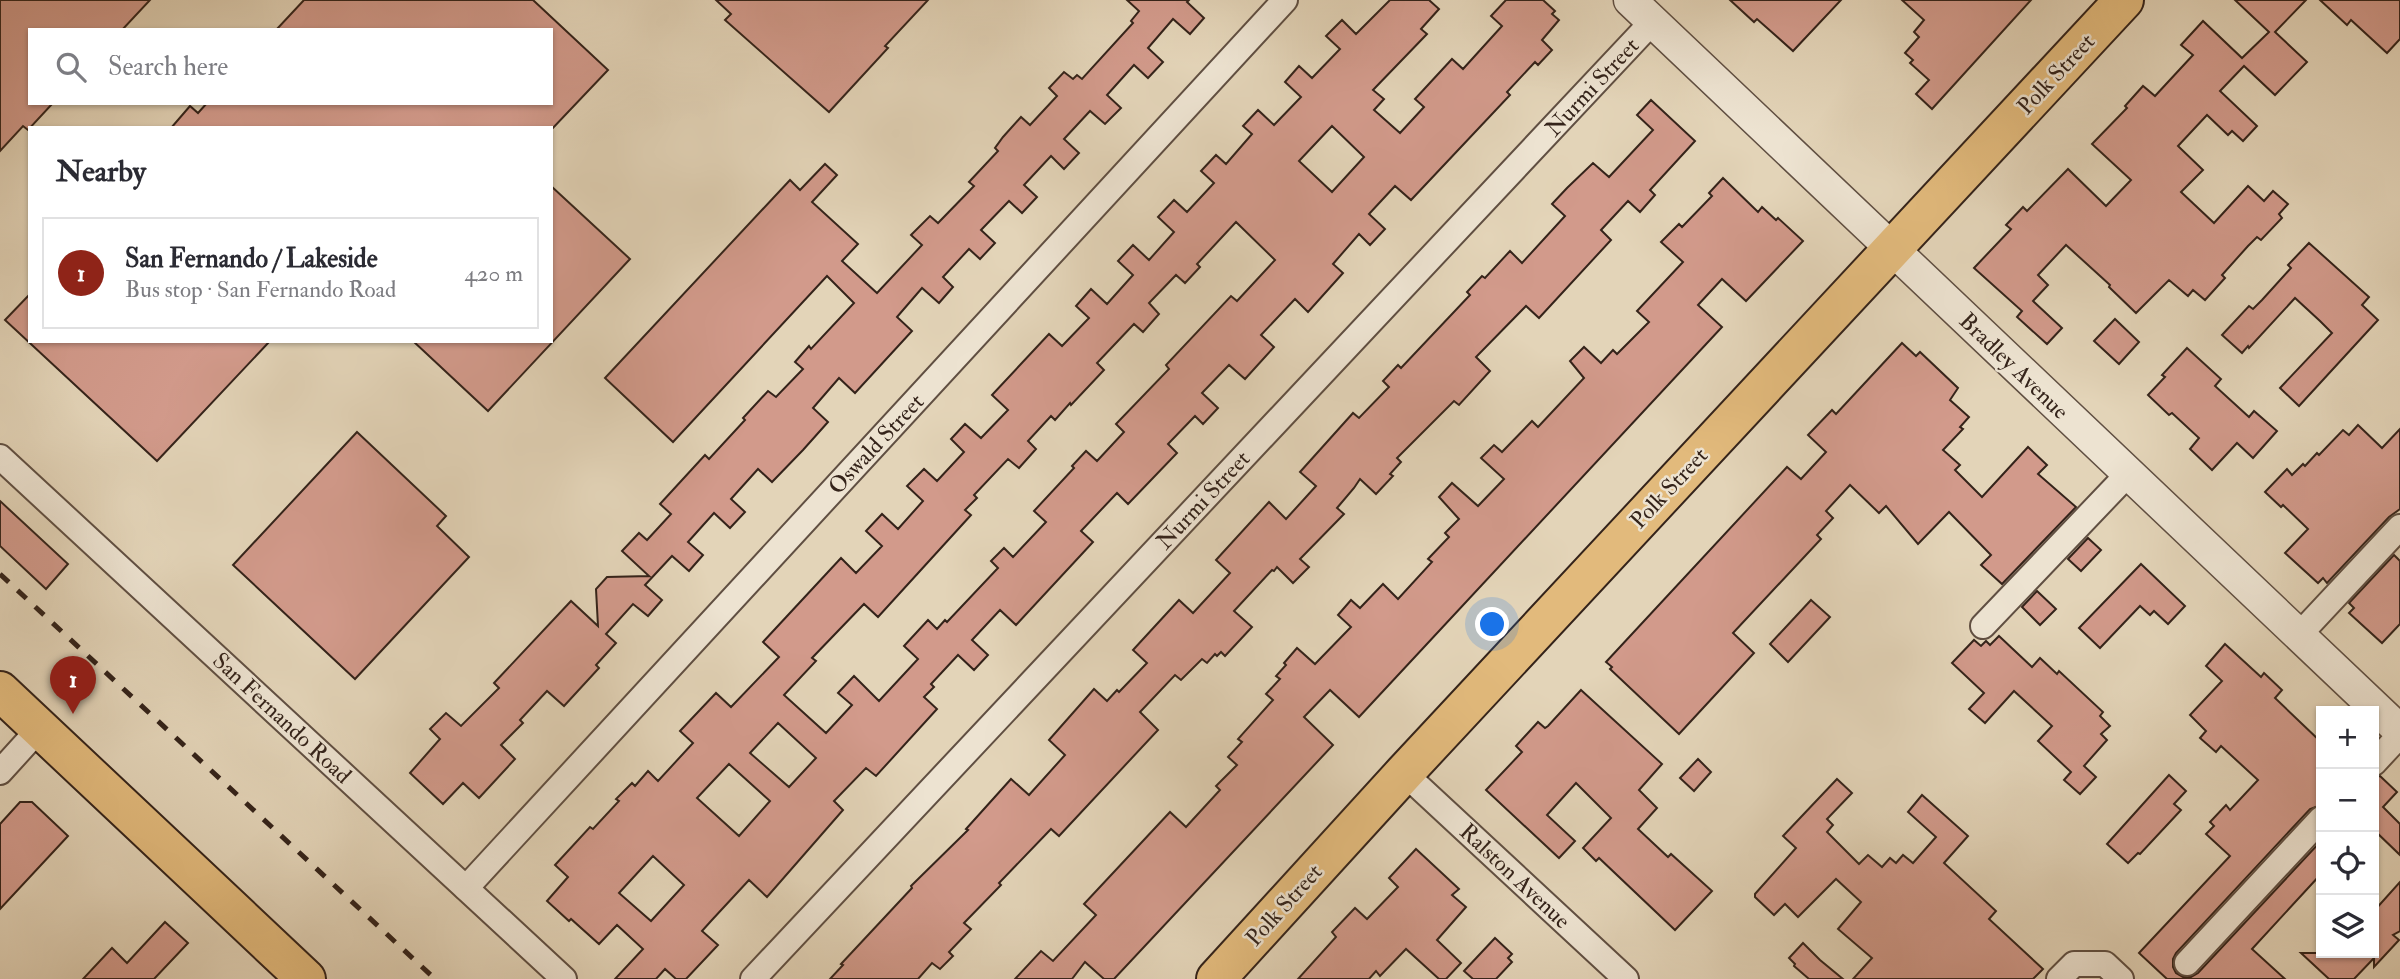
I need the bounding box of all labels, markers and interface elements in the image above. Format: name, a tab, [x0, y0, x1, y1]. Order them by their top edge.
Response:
street label: Polk Street	[2011, 27, 2101, 121]
search box	[28, 28, 553, 105]
street label: Nurmi Street	[1539, 31, 1645, 143]
icon: search	[52, 48, 90, 86]
text: Search here	[108, 51, 228, 83]
text: Nearby	[56, 153, 146, 190]
text: San Fernando / Lakeside	[125, 243, 378, 275]
text: 1	[77, 259, 85, 288]
text: 420 m	[464, 259, 523, 288]
text: Bus stop · San Fernando Road	[125, 275, 396, 304]
street label: Bradley Avenue	[1953, 307, 2075, 426]
street label: Oswald Street	[822, 387, 930, 501]
street label: Polk Street	[1624, 441, 1714, 535]
street label: Nurmi Street	[1150, 444, 1256, 556]
your location	[1475, 607, 1509, 641]
street label: San Fernando Road	[207, 646, 357, 790]
pin: 1	[50, 656, 96, 714]
map controls	[2316, 706, 2379, 958]
button: +	[2316, 706, 2379, 769]
button: −	[2316, 769, 2379, 832]
street label: Ralston Avenue	[1453, 817, 1577, 935]
button: locate	[2316, 832, 2379, 895]
street label: Polk Street	[1239, 858, 1329, 952]
button: layers	[2316, 895, 2379, 958]

